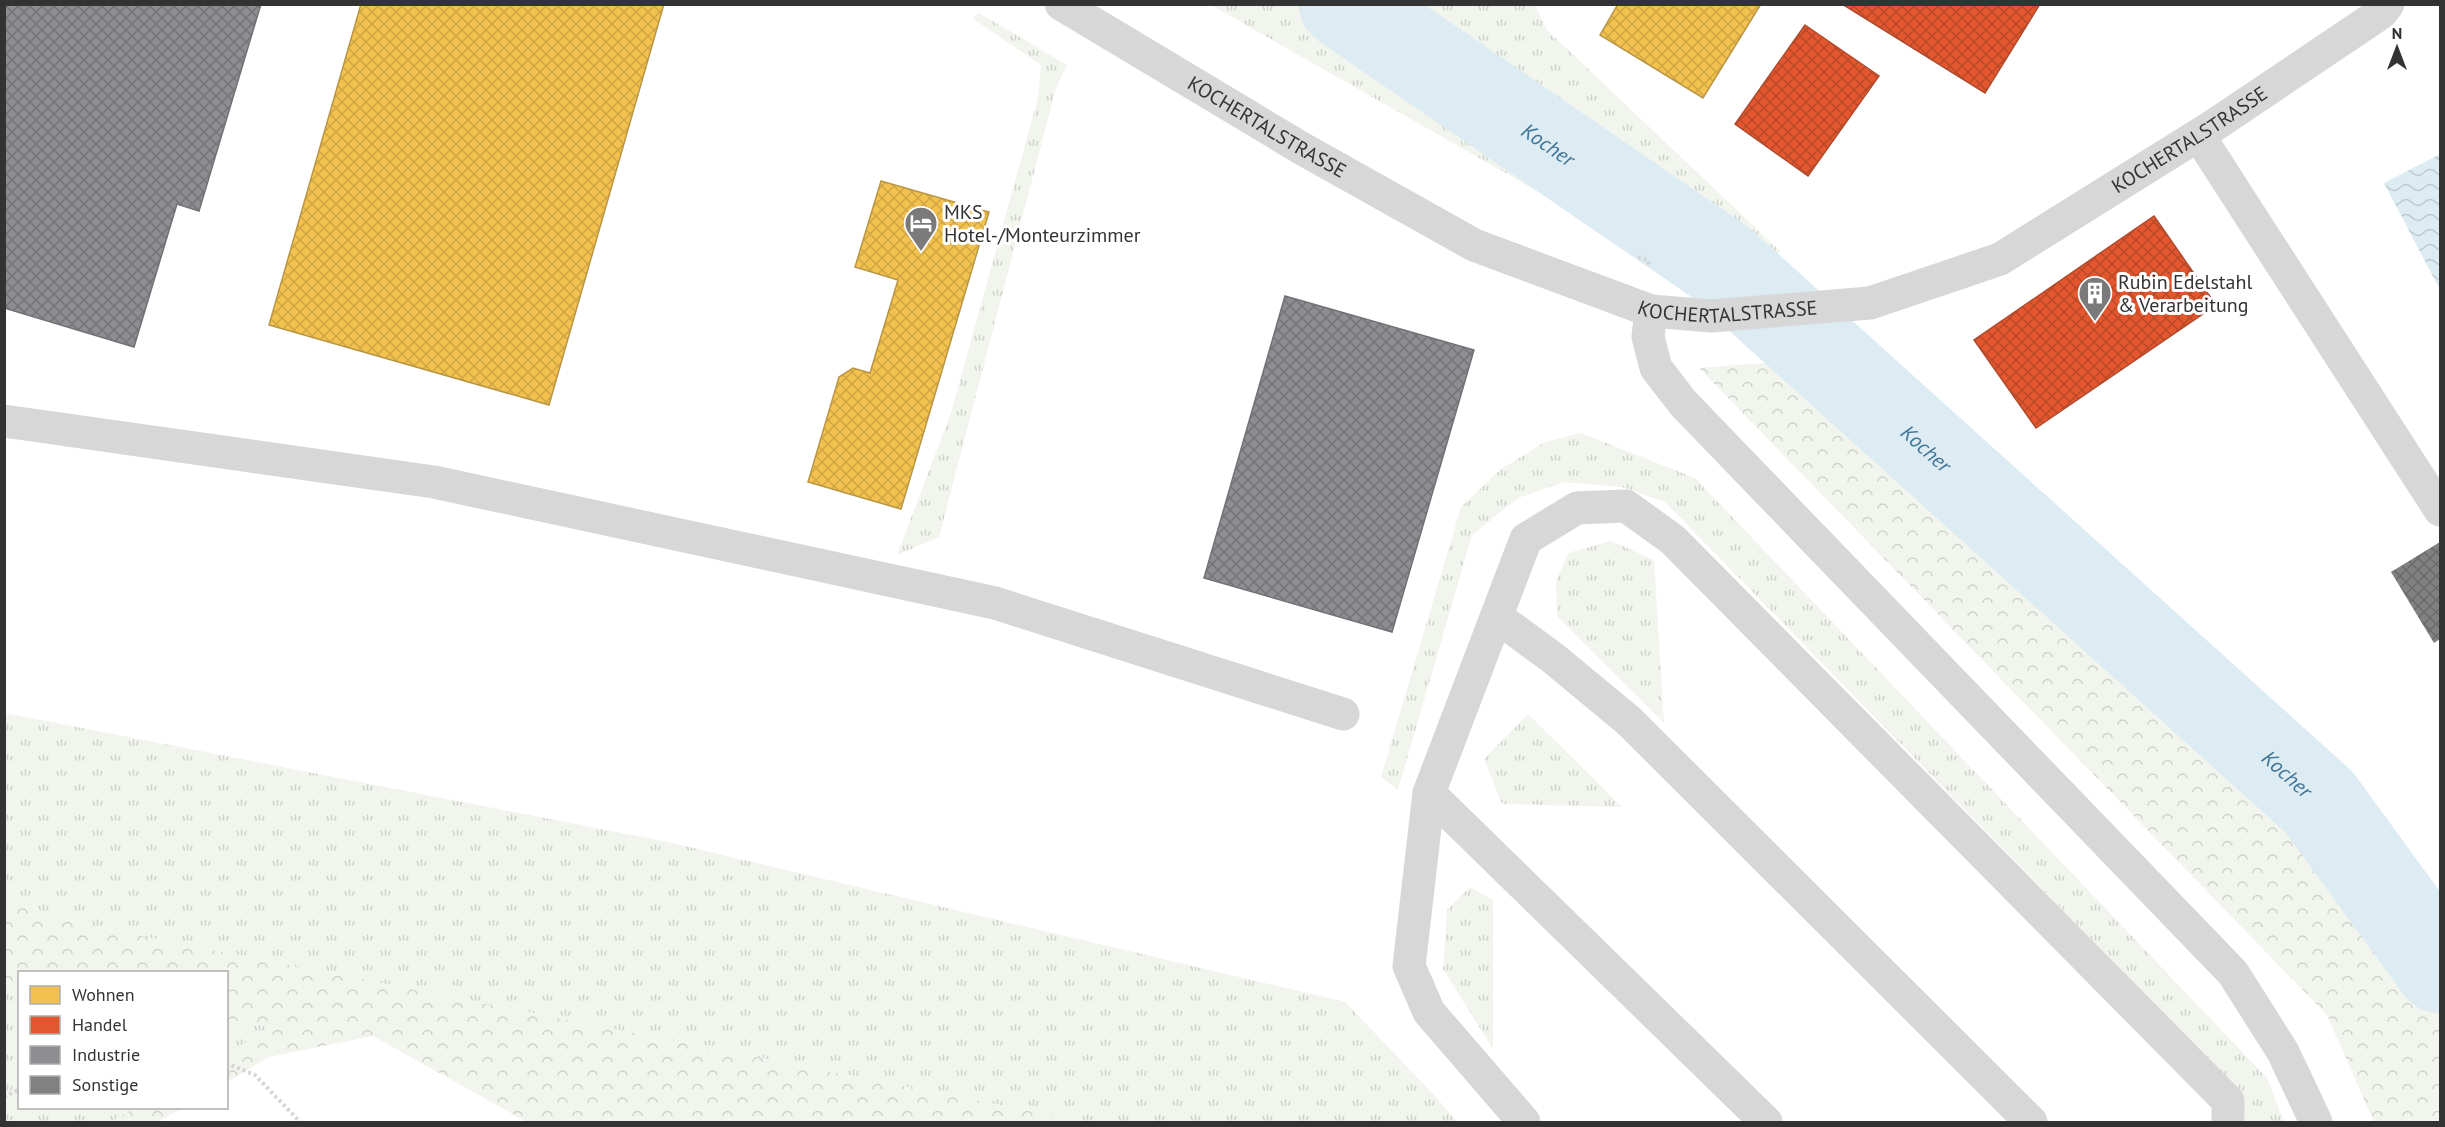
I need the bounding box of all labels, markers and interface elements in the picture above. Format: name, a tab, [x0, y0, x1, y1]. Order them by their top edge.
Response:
north arrow	[2367, 18, 2427, 78]
text: N	[2392, 23, 2402, 43]
street label: KOCHERTALSTRASSE	[1183, 70, 1351, 184]
street label: KOCHERTALSTRASSE	[2107, 80, 2272, 199]
water label: Kocher	[1517, 117, 1582, 173]
place label: MKS Hotel-/Monteurzimmer	[944, 199, 1141, 248]
hotel icon: MKS Hotel-/Monteurzimmer	[903, 205, 939, 252]
place label: Rubin Edelstahl & Verarbeitung	[2118, 269, 2252, 318]
building icon: Rubin Edelstahl & Verarbeitung	[2077, 275, 2113, 322]
street label: KOCHERTALSTRASSE	[1634, 294, 1818, 329]
water label: Kocher	[1896, 419, 1959, 479]
water label: Kocher	[2257, 744, 2320, 805]
legend	[18, 971, 228, 1109]
text: Wohnen	[72, 983, 134, 1006]
text: Handel	[72, 1013, 128, 1036]
text: Industrie	[72, 1043, 140, 1066]
text: Sonstige	[72, 1073, 138, 1096]

